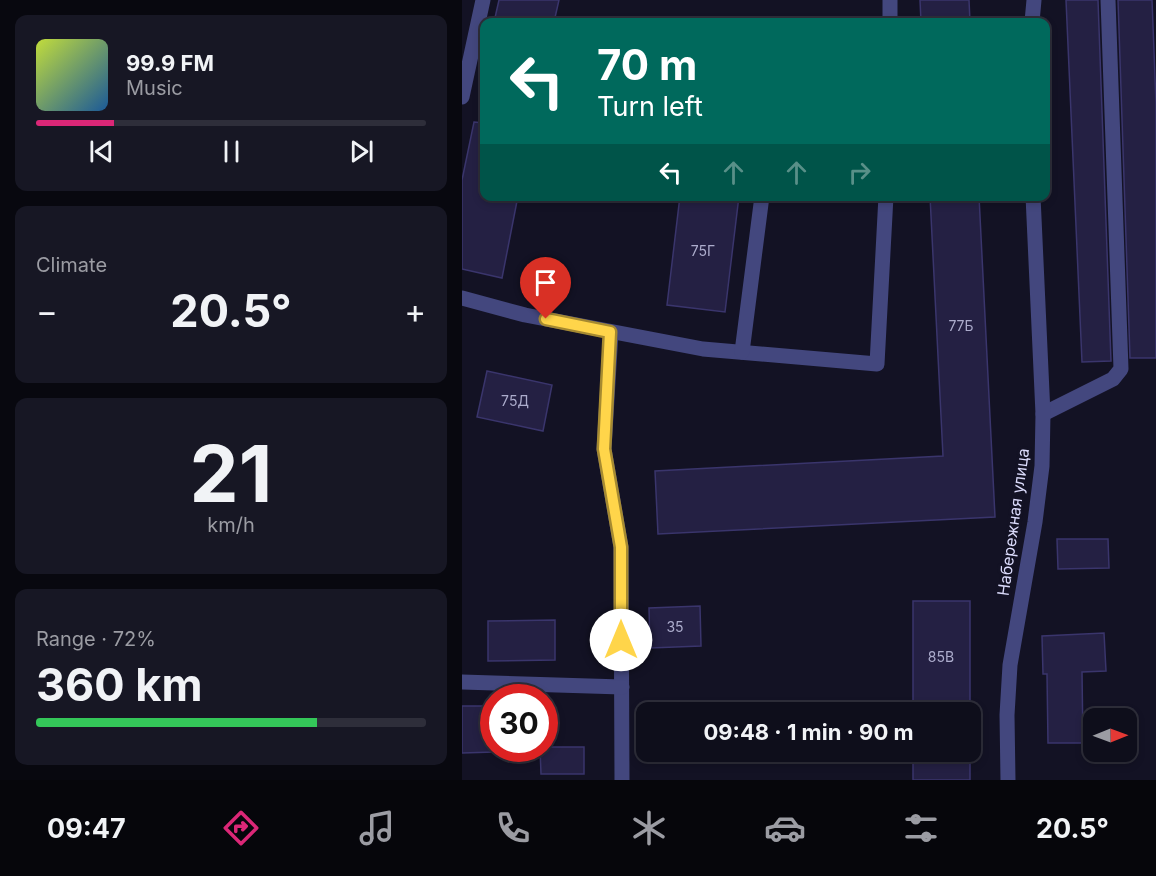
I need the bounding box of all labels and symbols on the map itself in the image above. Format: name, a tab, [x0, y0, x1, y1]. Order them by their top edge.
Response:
house number: 75Г	[691, 242, 715, 259]
pin	[520, 257, 571, 319]
house number: 77Б	[948, 317, 974, 334]
house number: 75Д	[501, 392, 529, 409]
street label: Набережная улица	[993, 447, 1033, 597]
position arrow	[589, 608, 653, 672]
house number: 35	[666, 618, 684, 635]
house number: 85В	[928, 648, 954, 665]
speed limit sign: 30	[480, 684, 558, 762]
north arrow	[1083, 708, 1137, 762]

